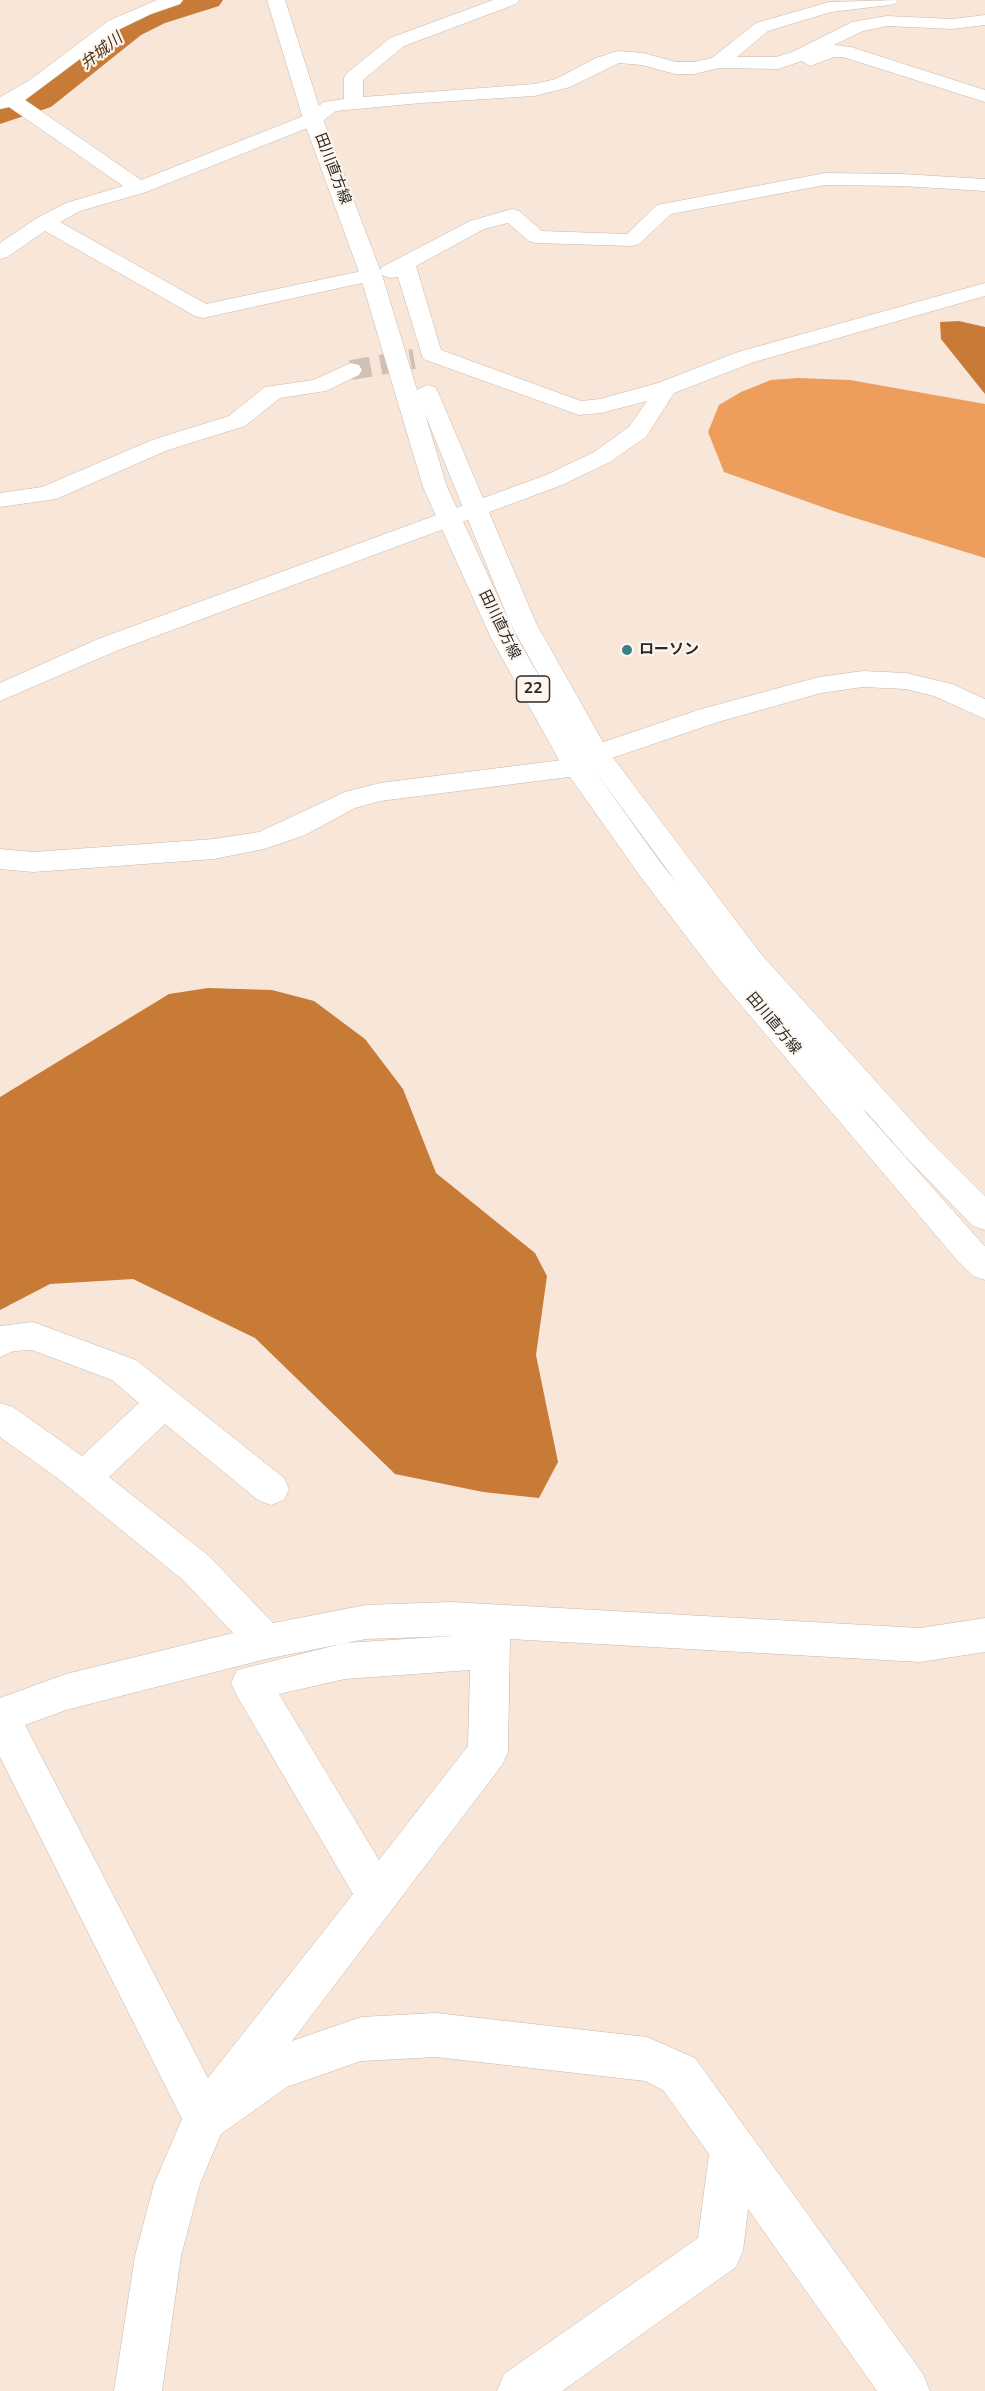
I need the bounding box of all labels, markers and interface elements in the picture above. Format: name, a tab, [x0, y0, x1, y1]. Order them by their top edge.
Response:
water label: 弁城川	[77, 30, 127, 74]
street label: 田川直方線	[310, 131, 354, 207]
street label: 田川直方線	[474, 587, 524, 663]
place label: ローソン	[639, 641, 699, 659]
marker: ローソン	[620, 643, 634, 657]
road number: 22	[516, 676, 550, 702]
street label: 田川直方線	[742, 989, 804, 1059]

